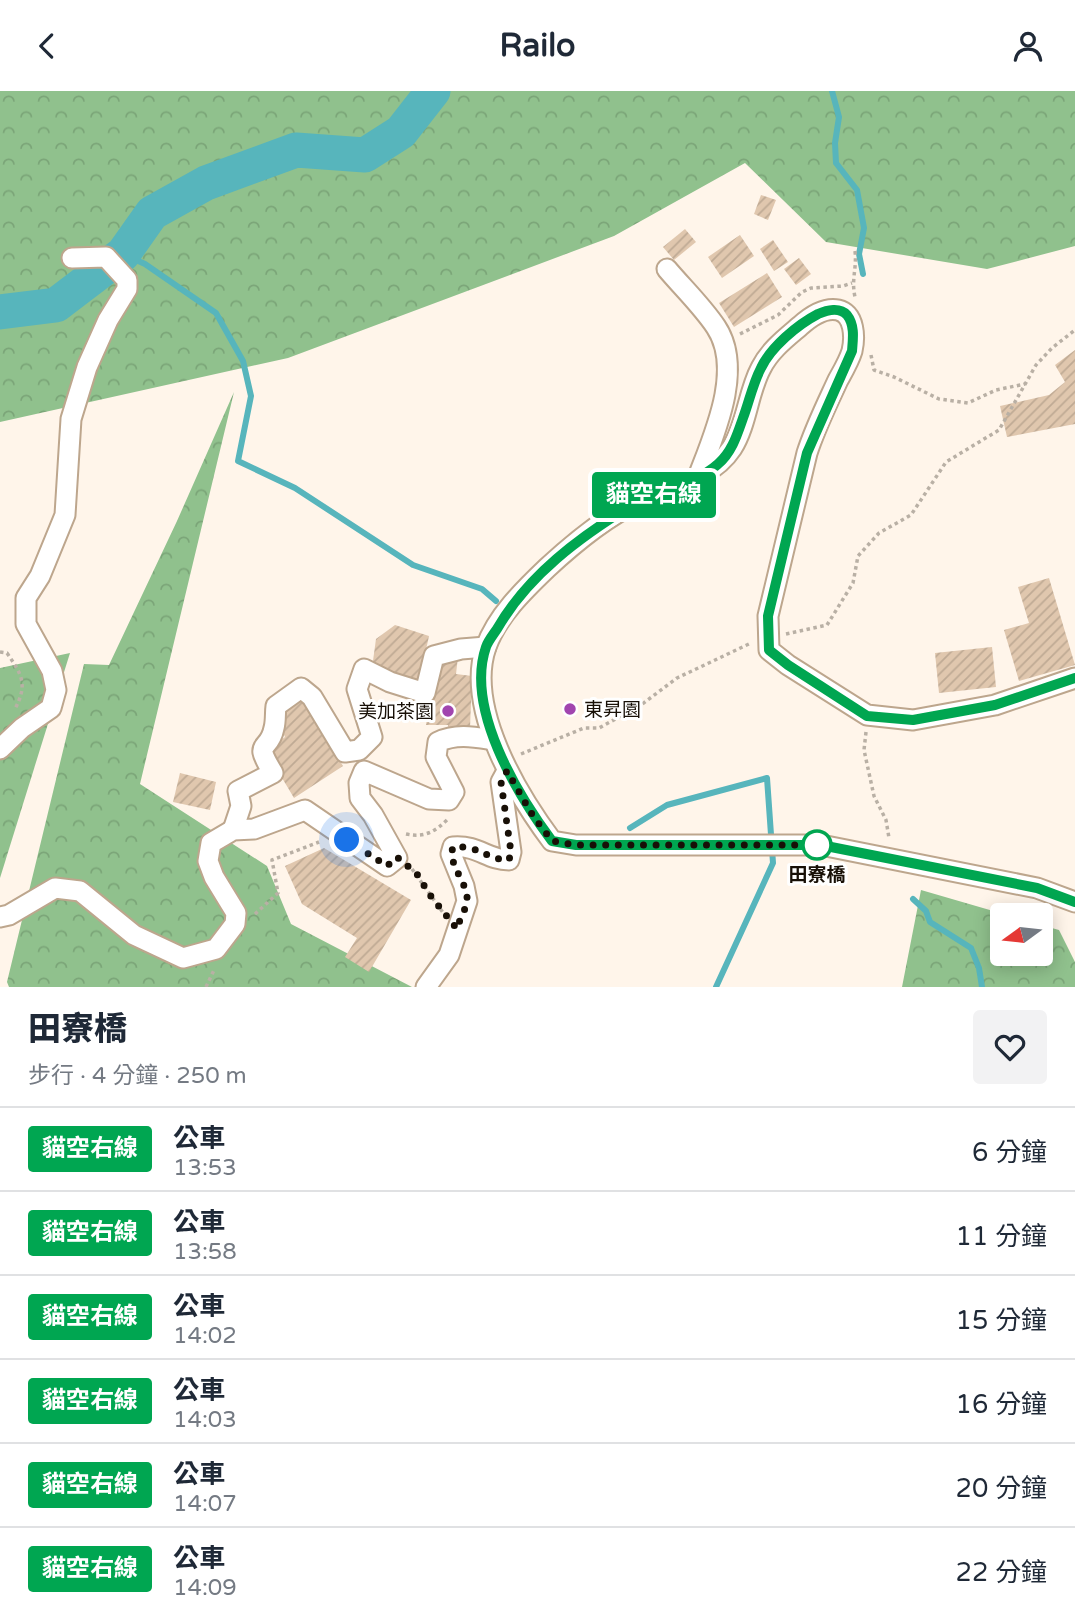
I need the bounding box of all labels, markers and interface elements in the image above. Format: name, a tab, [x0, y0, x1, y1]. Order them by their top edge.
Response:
icon: back	[28, 27, 66, 65]
text: Railo	[499, 27, 576, 65]
icon: person	[1009, 27, 1047, 65]
line badge: 貓空右線	[605, 472, 703, 518]
text: 貓空右線	[606, 480, 702, 509]
place label: 東昇園	[584, 699, 641, 721]
place label: 美加茶園	[358, 701, 434, 723]
marker: 東昇園	[562, 701, 578, 717]
marker: 美加茶園	[440, 703, 456, 719]
your location	[329, 822, 364, 857]
marker: 田寮橋	[802, 830, 832, 860]
place label: 田寮橋	[788, 864, 846, 886]
north arrow	[990, 903, 1054, 966]
map controls	[990, 903, 1053, 966]
text: 田寮橋	[28, 1010, 127, 1049]
button: heart	[973, 1010, 1047, 1084]
text: 步行 · 4 分鐘 · 250 m	[28, 1062, 247, 1090]
text: 公車	[173, 1123, 225, 1154]
text: 貓空右線	[42, 1134, 138, 1163]
text: 6 分鐘	[972, 1137, 1047, 1168]
text: 13:53	[173, 1154, 237, 1182]
text: 公車	[173, 1207, 225, 1238]
text: 貓空右線	[42, 1218, 138, 1247]
text: 11 分鐘	[956, 1221, 1047, 1252]
text: 13:58	[173, 1238, 237, 1266]
text: 公車	[173, 1291, 225, 1322]
text: 貓空右線	[42, 1302, 138, 1331]
text: 15 分鐘	[956, 1305, 1047, 1336]
text: 14:02	[173, 1322, 237, 1350]
text: 公車	[173, 1375, 225, 1406]
text: 貓空右線	[42, 1386, 138, 1415]
text: 16 分鐘	[956, 1389, 1047, 1420]
text: 14:03	[173, 1406, 237, 1434]
text: 公車	[173, 1459, 225, 1490]
text: 貓空右線	[42, 1470, 138, 1499]
text: 20 分鐘	[956, 1473, 1047, 1504]
text: 14:07	[173, 1490, 237, 1518]
text: 公車	[173, 1543, 225, 1574]
text: 貓空右線	[42, 1554, 138, 1583]
text: 22 分鐘	[956, 1557, 1047, 1588]
text: 14:09	[173, 1574, 237, 1602]

